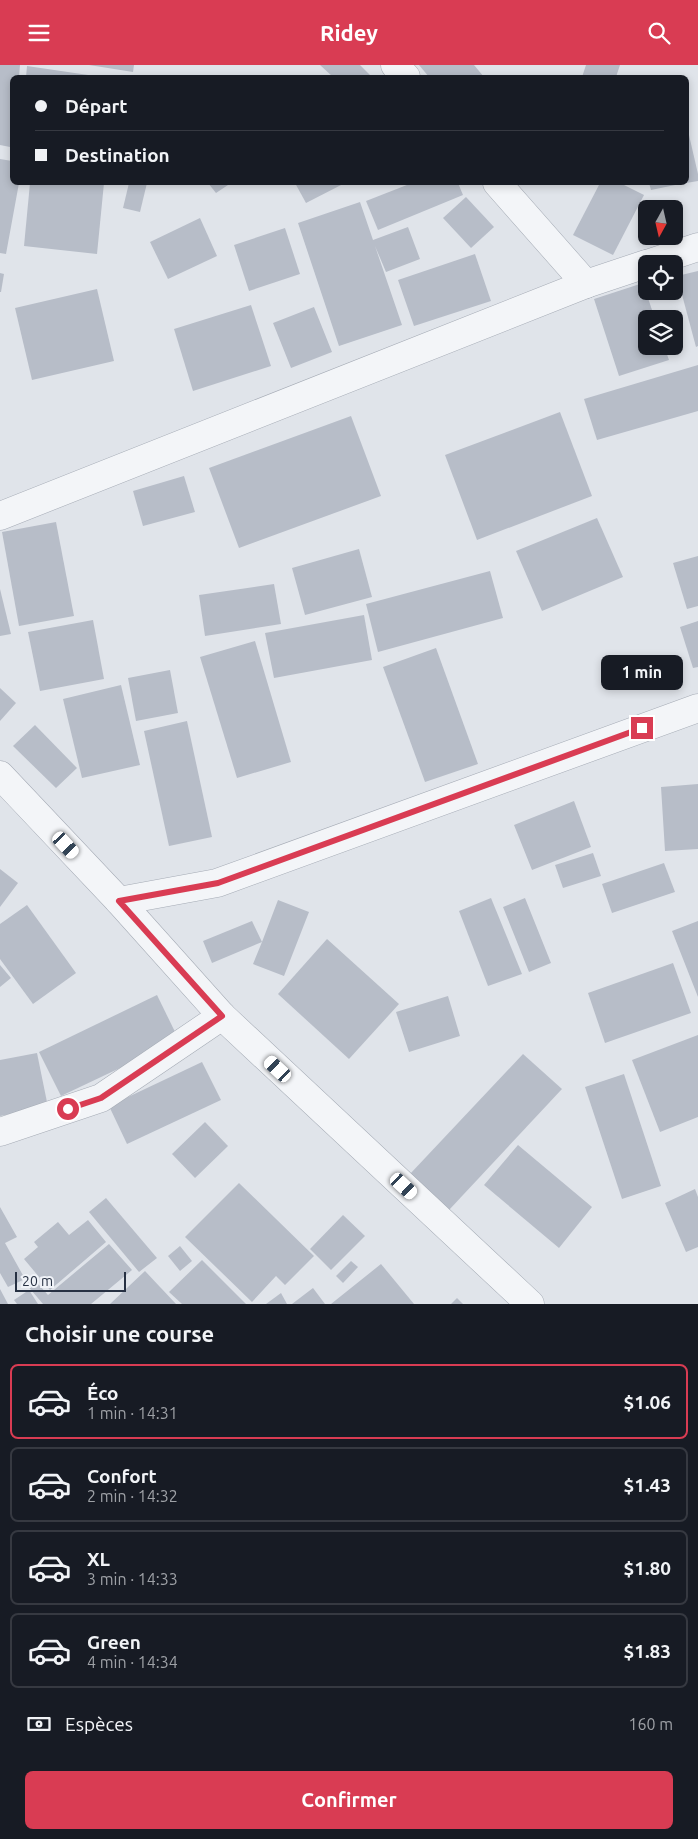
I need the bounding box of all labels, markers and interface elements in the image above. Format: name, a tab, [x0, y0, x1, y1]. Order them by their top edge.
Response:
icon: menu	[25, 19, 53, 47]
icon: search	[645, 19, 673, 47]
text: Ridey	[320, 20, 378, 45]
text: Départ	[65, 95, 128, 117]
text: Destination	[65, 144, 170, 166]
north arrow	[638, 200, 682, 245]
map controls	[638, 200, 683, 355]
button: locate	[638, 255, 683, 300]
button: layers	[638, 310, 683, 355]
callout: 1 min	[601, 655, 683, 691]
text: 1 min	[622, 663, 662, 681]
route end	[631, 717, 653, 739]
car	[50, 829, 81, 861]
car	[261, 1053, 294, 1085]
route start	[57, 1098, 79, 1120]
car	[387, 1170, 420, 1202]
scale bar	[15, 1269, 126, 1292]
text: 20 m	[22, 1273, 53, 1289]
text: Choisir une course	[25, 1321, 214, 1346]
icon: car	[27, 1379, 72, 1424]
text: Éco	[87, 1382, 119, 1404]
text: $1.06	[623, 1391, 671, 1413]
text: 1 min · 14:31	[87, 1404, 178, 1422]
icon: car	[27, 1462, 72, 1507]
text: Confort	[87, 1465, 157, 1487]
text: $1.43	[623, 1474, 671, 1496]
text: 2 min · 14:32	[87, 1487, 178, 1505]
icon: car	[27, 1545, 72, 1590]
text: XL	[87, 1548, 110, 1570]
text: $1.80	[623, 1557, 671, 1579]
text: 3 min · 14:33	[87, 1570, 178, 1588]
icon: car	[27, 1628, 72, 1673]
text: Green	[87, 1631, 141, 1653]
text: $1.83	[623, 1640, 671, 1662]
text: 4 min · 14:34	[87, 1653, 178, 1671]
icon: cash	[25, 1710, 53, 1738]
text: Espèces	[65, 1713, 133, 1735]
text: 160 m	[628, 1715, 673, 1733]
button: Confirmer	[25, 1771, 673, 1829]

